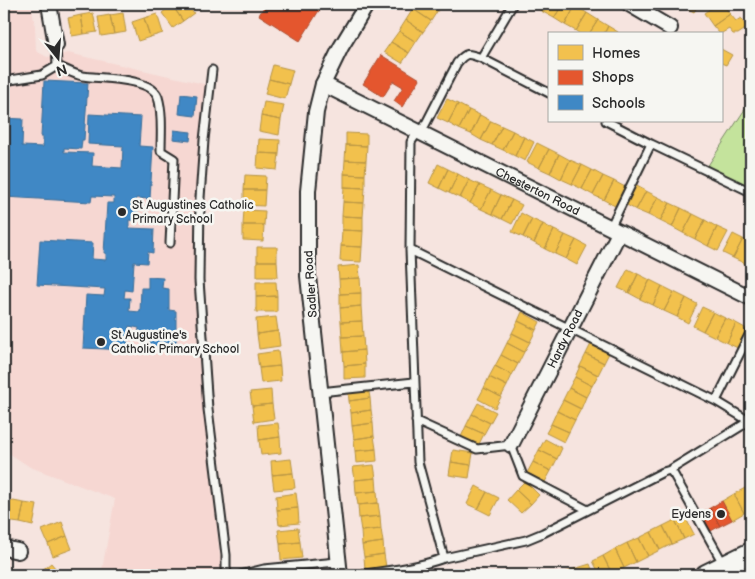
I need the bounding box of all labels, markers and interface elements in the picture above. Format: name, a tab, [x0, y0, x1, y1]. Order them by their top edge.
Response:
north arrow	[32, 32, 82, 82]
legend	[548, 32, 722, 122]
text: Homes	[592, 44, 641, 63]
text: N	[54, 60, 69, 80]
text: Shops	[592, 68, 635, 87]
text: Schools	[592, 94, 646, 113]
street label: Chesterton Road	[493, 164, 582, 219]
place label: St Augustines Catholic Primary School	[132, 198, 254, 227]
marker: St Augustines Catholic Primary School	[116, 206, 128, 218]
street label: Sadler Road	[301, 250, 321, 318]
street label: Hardy Road	[544, 307, 586, 371]
place label: St Augustine's Catholic Primary School	[111, 328, 239, 357]
marker: St Augustine's Catholic Primary School	[95, 336, 107, 348]
place label: Eydens	[671, 507, 711, 522]
marker: Eydens	[715, 508, 727, 520]

